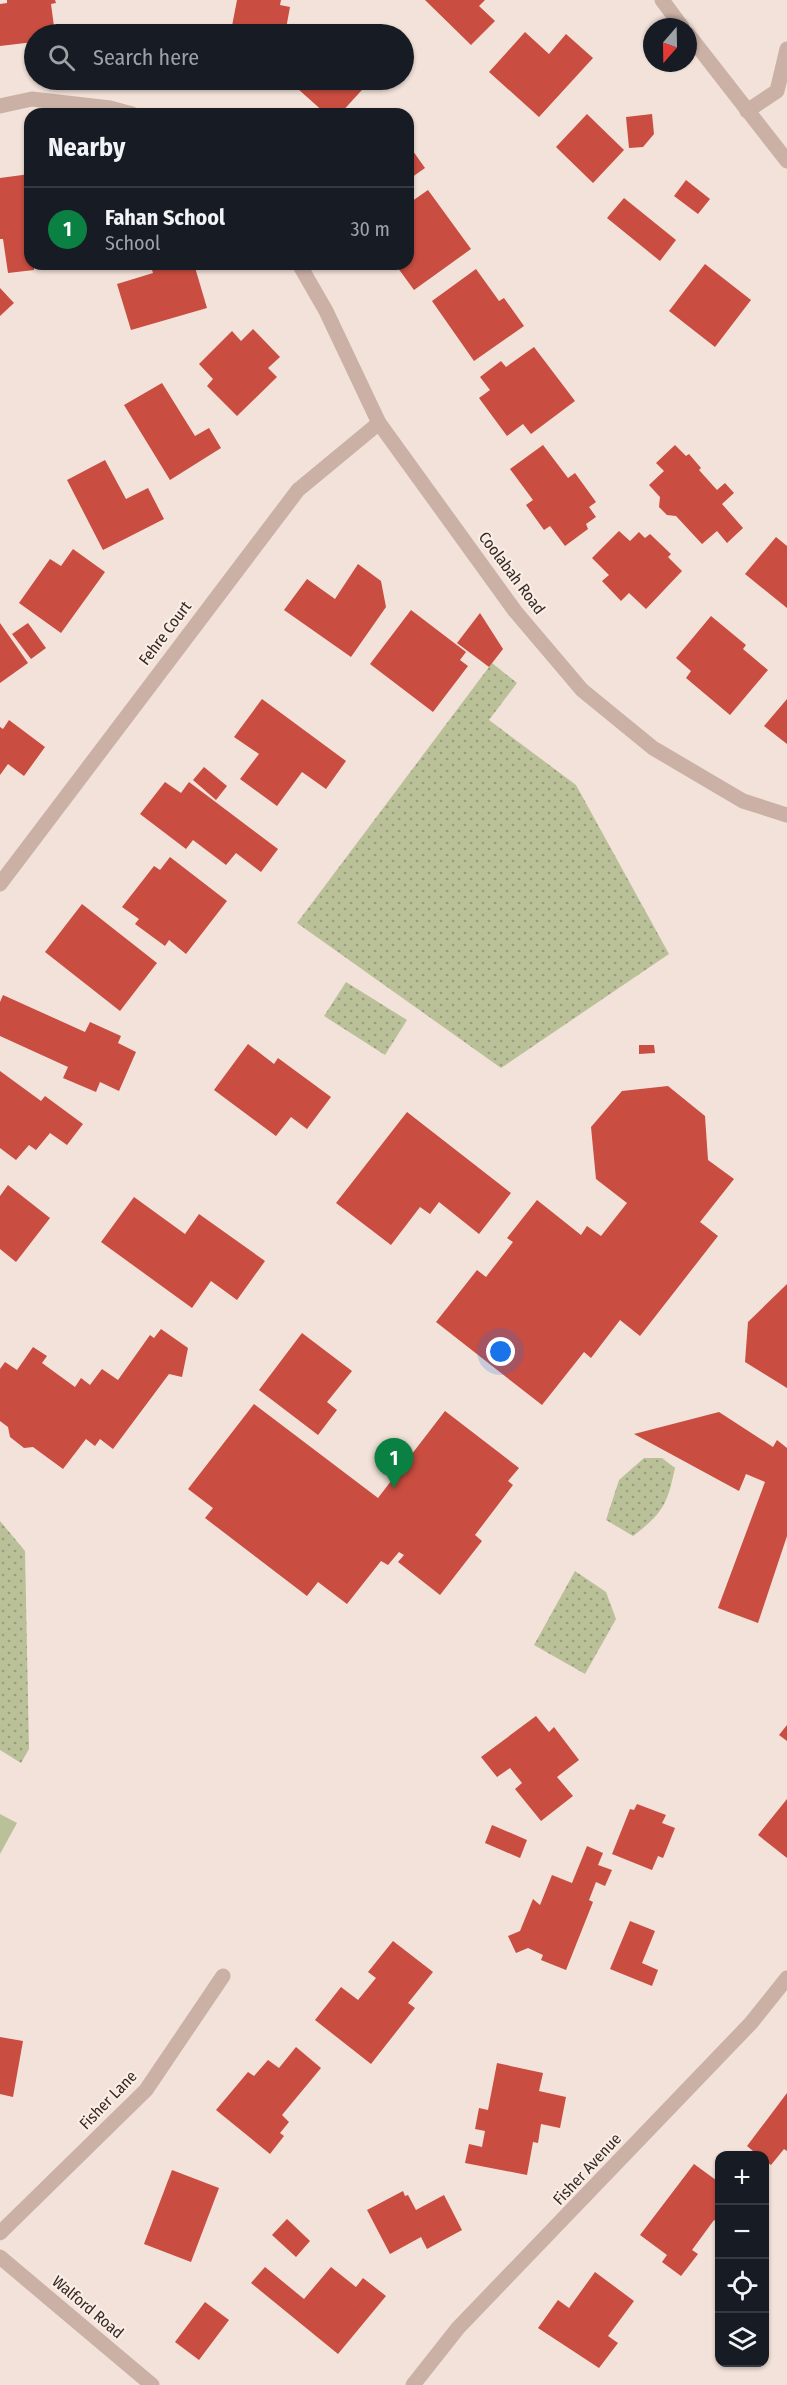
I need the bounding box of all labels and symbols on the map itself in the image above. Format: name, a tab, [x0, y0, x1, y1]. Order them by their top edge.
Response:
north arrow	[643, 18, 697, 72]
street label: Coolabah Road	[475, 528, 549, 618]
street label: Fehre Court	[135, 597, 196, 669]
your location	[486, 1337, 515, 1366]
pin: 1	[374, 1438, 414, 1488]
street label: Fisher Lane	[75, 2067, 141, 2133]
street label: Fisher Avenue	[549, 2129, 625, 2209]
street label: Walford Road	[48, 2272, 128, 2342]

